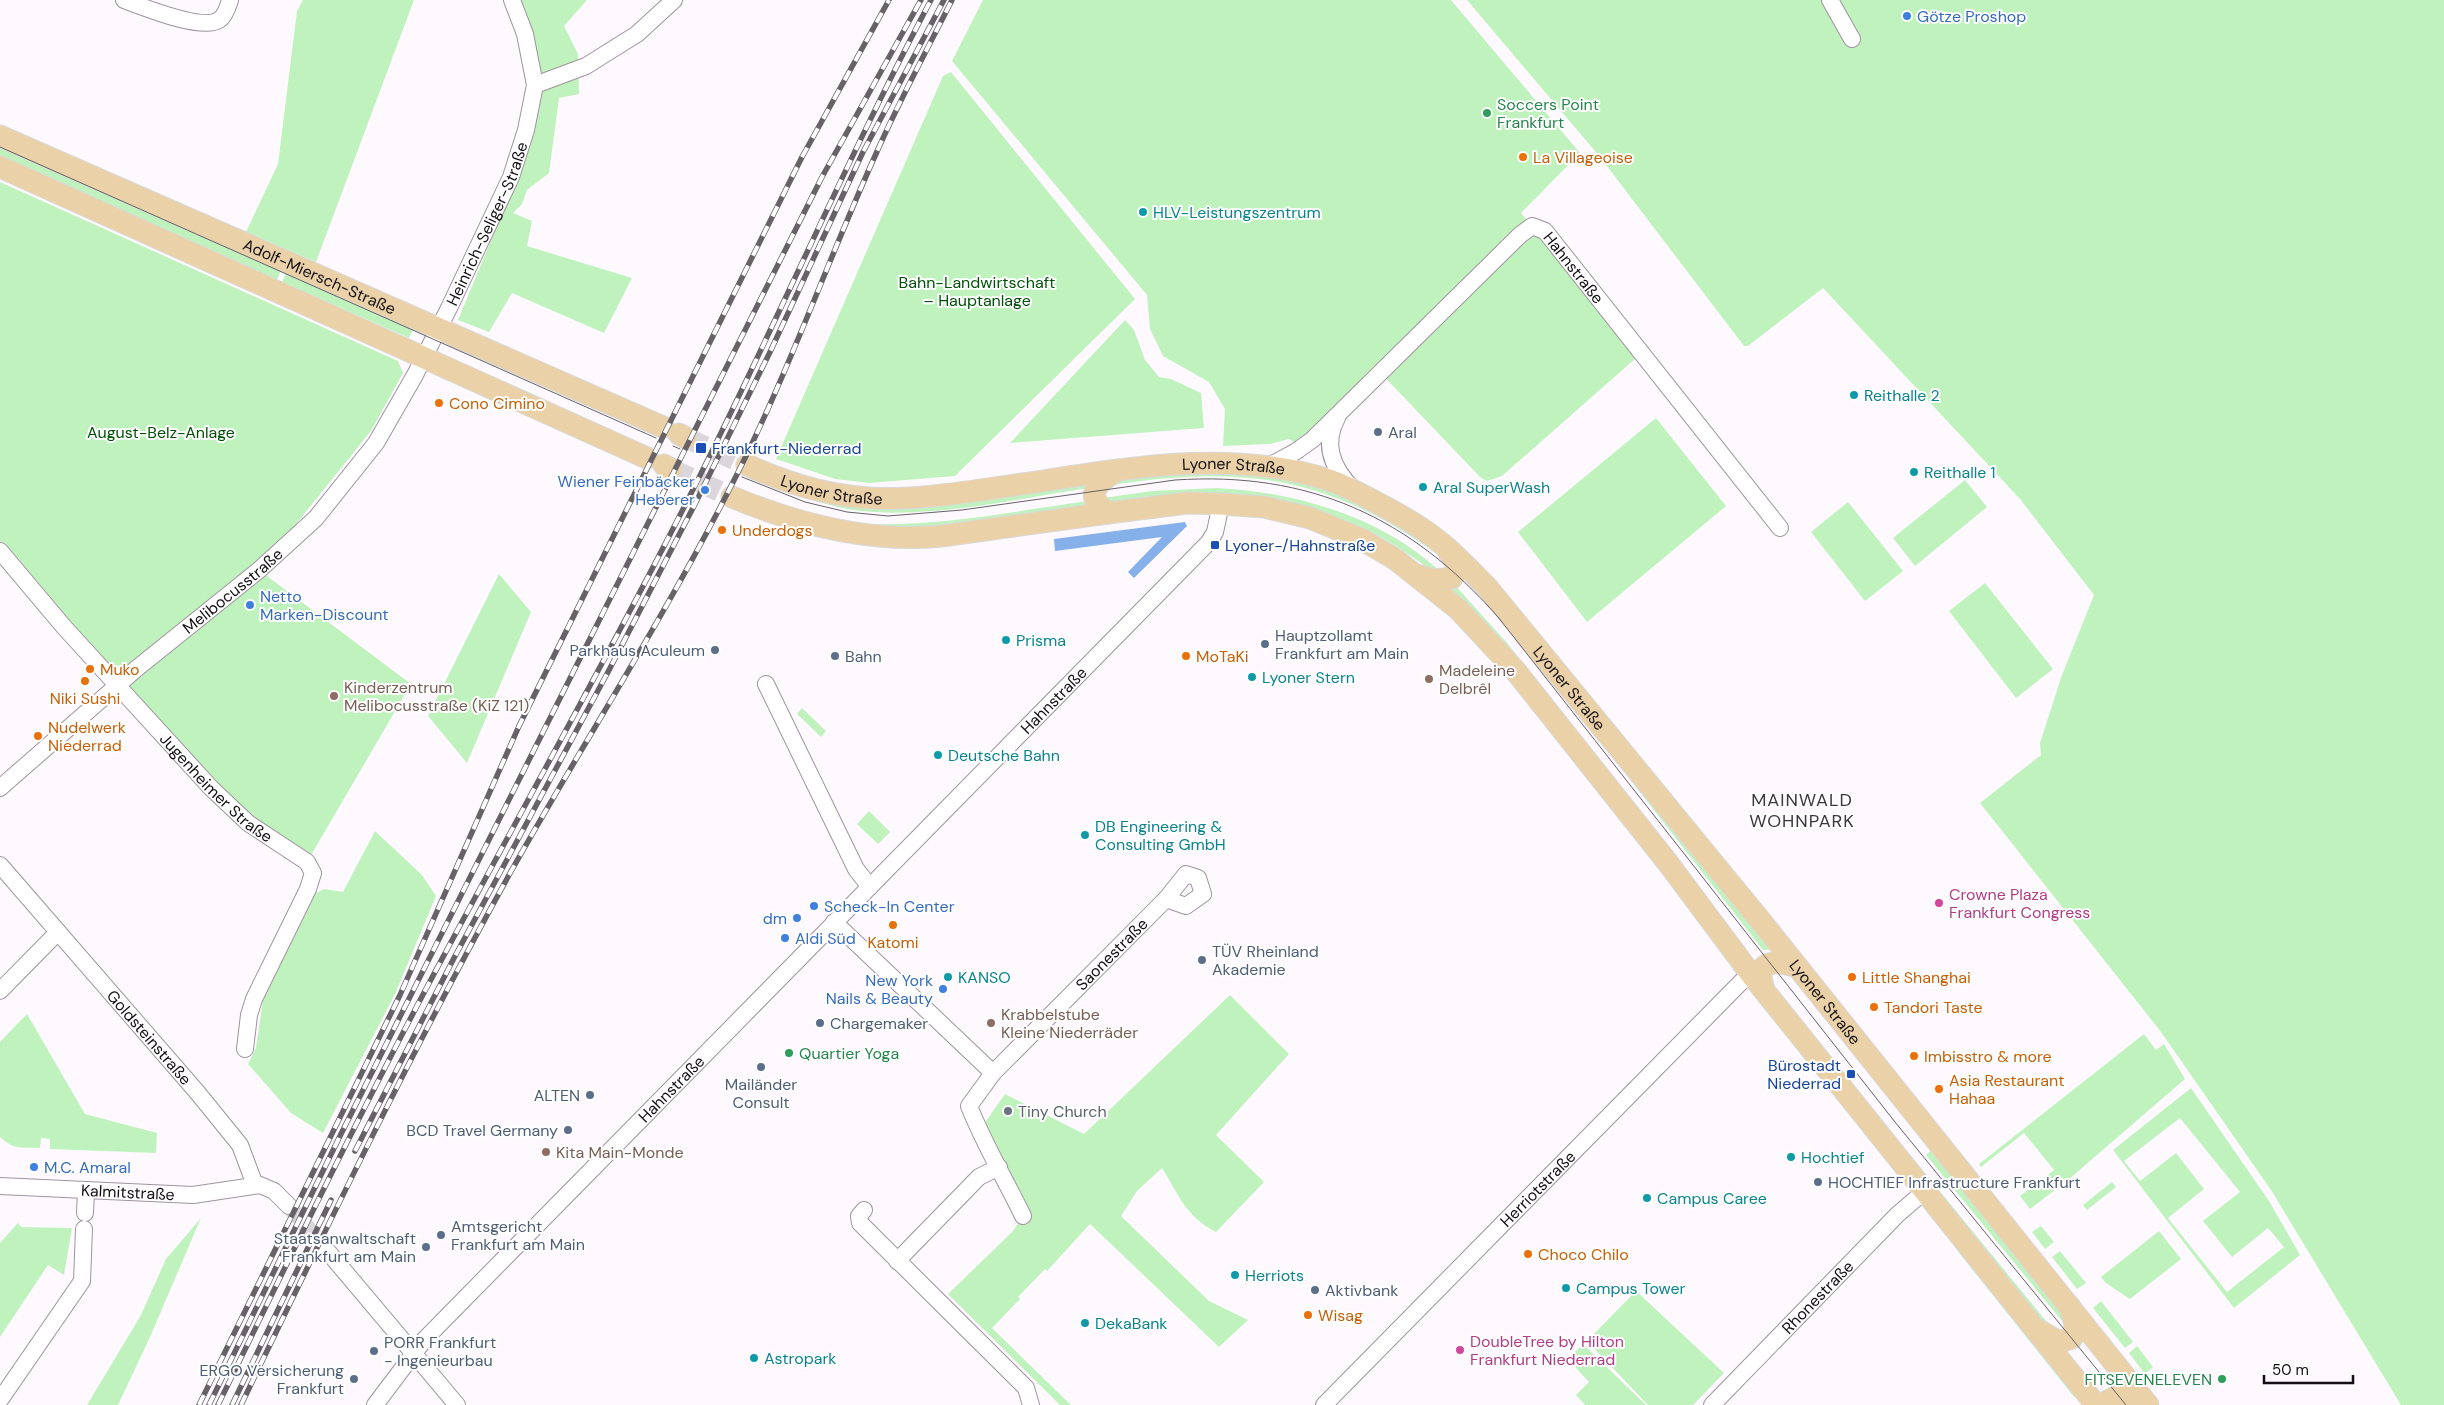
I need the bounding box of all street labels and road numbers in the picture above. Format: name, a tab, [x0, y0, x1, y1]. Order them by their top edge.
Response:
street label: Heinrich-Seliger-Straße	[442, 139, 533, 309]
street label: Hahnstraße	[1538, 227, 1608, 308]
street label: Adolf-Miersch-Straße	[240, 234, 399, 319]
street label: Lyoner Straße	[1182, 453, 1287, 480]
street label: Lyoner Straße	[778, 470, 883, 509]
street label: Melibocusstraße	[178, 543, 287, 638]
street label: Lyoner Straße	[1528, 642, 1610, 735]
street label: Hahnstraße	[1016, 662, 1091, 739]
street label: Jugenheimer Straße	[155, 729, 276, 847]
street label: Saonestraße	[1071, 914, 1152, 995]
street label: Lyoner Straße	[1785, 955, 1865, 1049]
street label: Goldsteinstraße	[102, 986, 196, 1089]
street label: Hahnstraße	[634, 1051, 709, 1127]
street label: Herriotstraße	[1496, 1146, 1580, 1232]
street label: Kalmitstraße	[81, 1180, 175, 1205]
street label: Rhonestraße	[1777, 1256, 1858, 1338]

